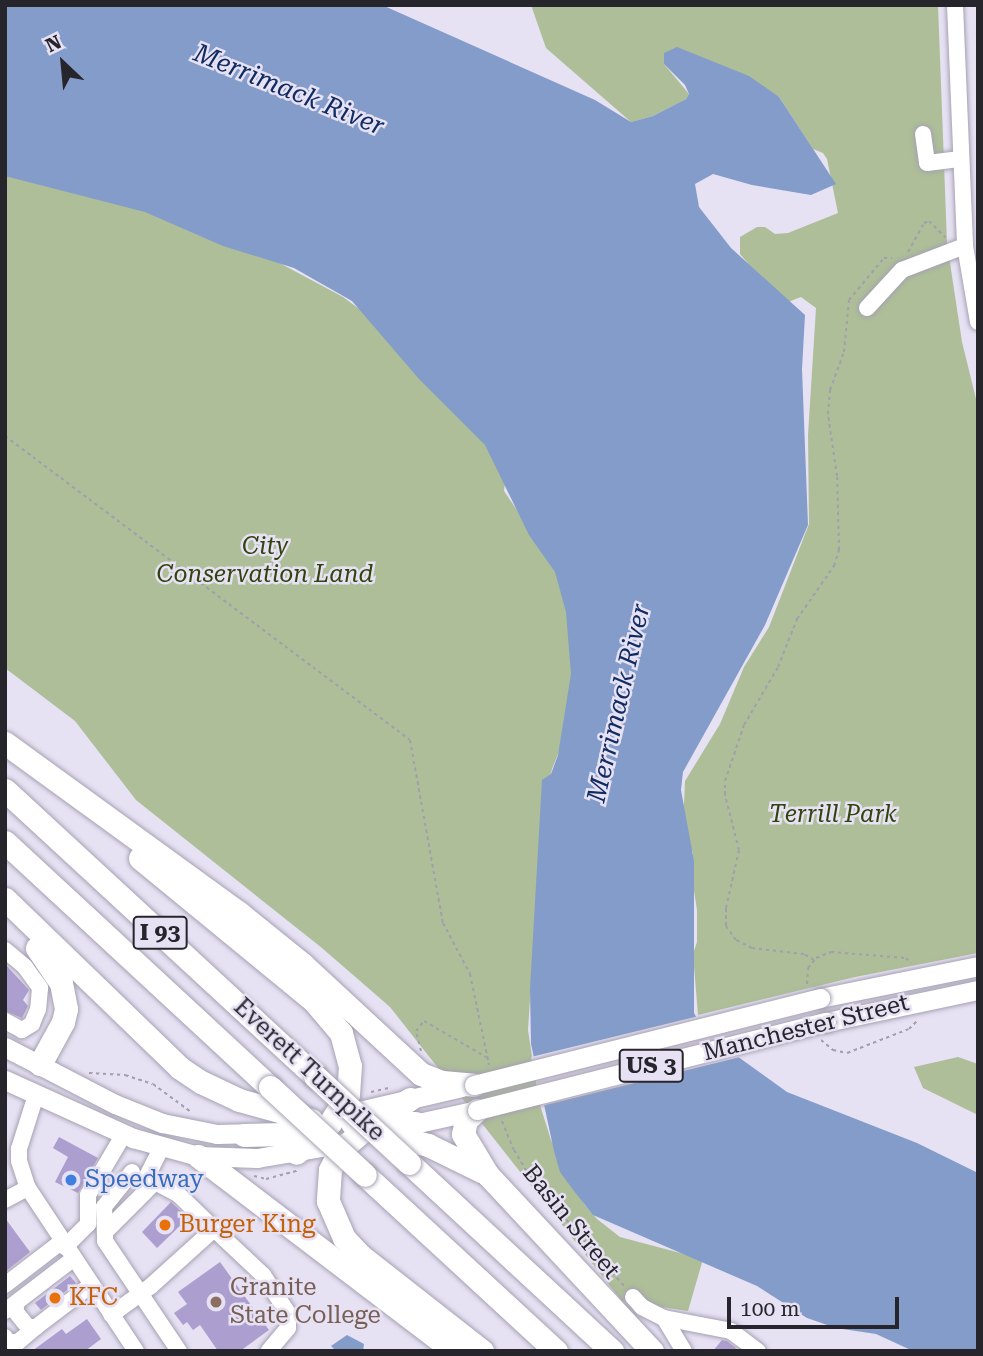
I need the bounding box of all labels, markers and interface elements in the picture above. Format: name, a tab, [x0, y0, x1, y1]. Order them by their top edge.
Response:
north arrow	[28, 28, 98, 98]
text: N	[42, 30, 65, 57]
water label: Merrimack River	[189, 38, 389, 142]
park label: City Conservation Land	[156, 533, 374, 589]
water label: Merrimack River	[581, 601, 657, 805]
park label: Terrill Park	[769, 801, 897, 829]
road number: I 93	[132, 914, 188, 952]
street label: Manchester Street	[700, 988, 912, 1068]
street label: Everett Turnpike	[228, 993, 390, 1147]
road number: US 3	[618, 1046, 684, 1086]
street label: Basin Street	[516, 1159, 626, 1285]
place label: Speedway	[85, 1166, 204, 1194]
marker: Speedway	[63, 1172, 79, 1188]
place label: Burger King	[179, 1211, 316, 1239]
marker: Burger King	[157, 1217, 173, 1233]
place label: Granite State College	[230, 1274, 381, 1330]
scale bar	[731, 1282, 902, 1326]
place label: KFC	[69, 1284, 118, 1312]
marker: KFC	[47, 1290, 63, 1306]
marker: Granite State College	[208, 1294, 224, 1310]
text: 100 m	[740, 1297, 800, 1321]

